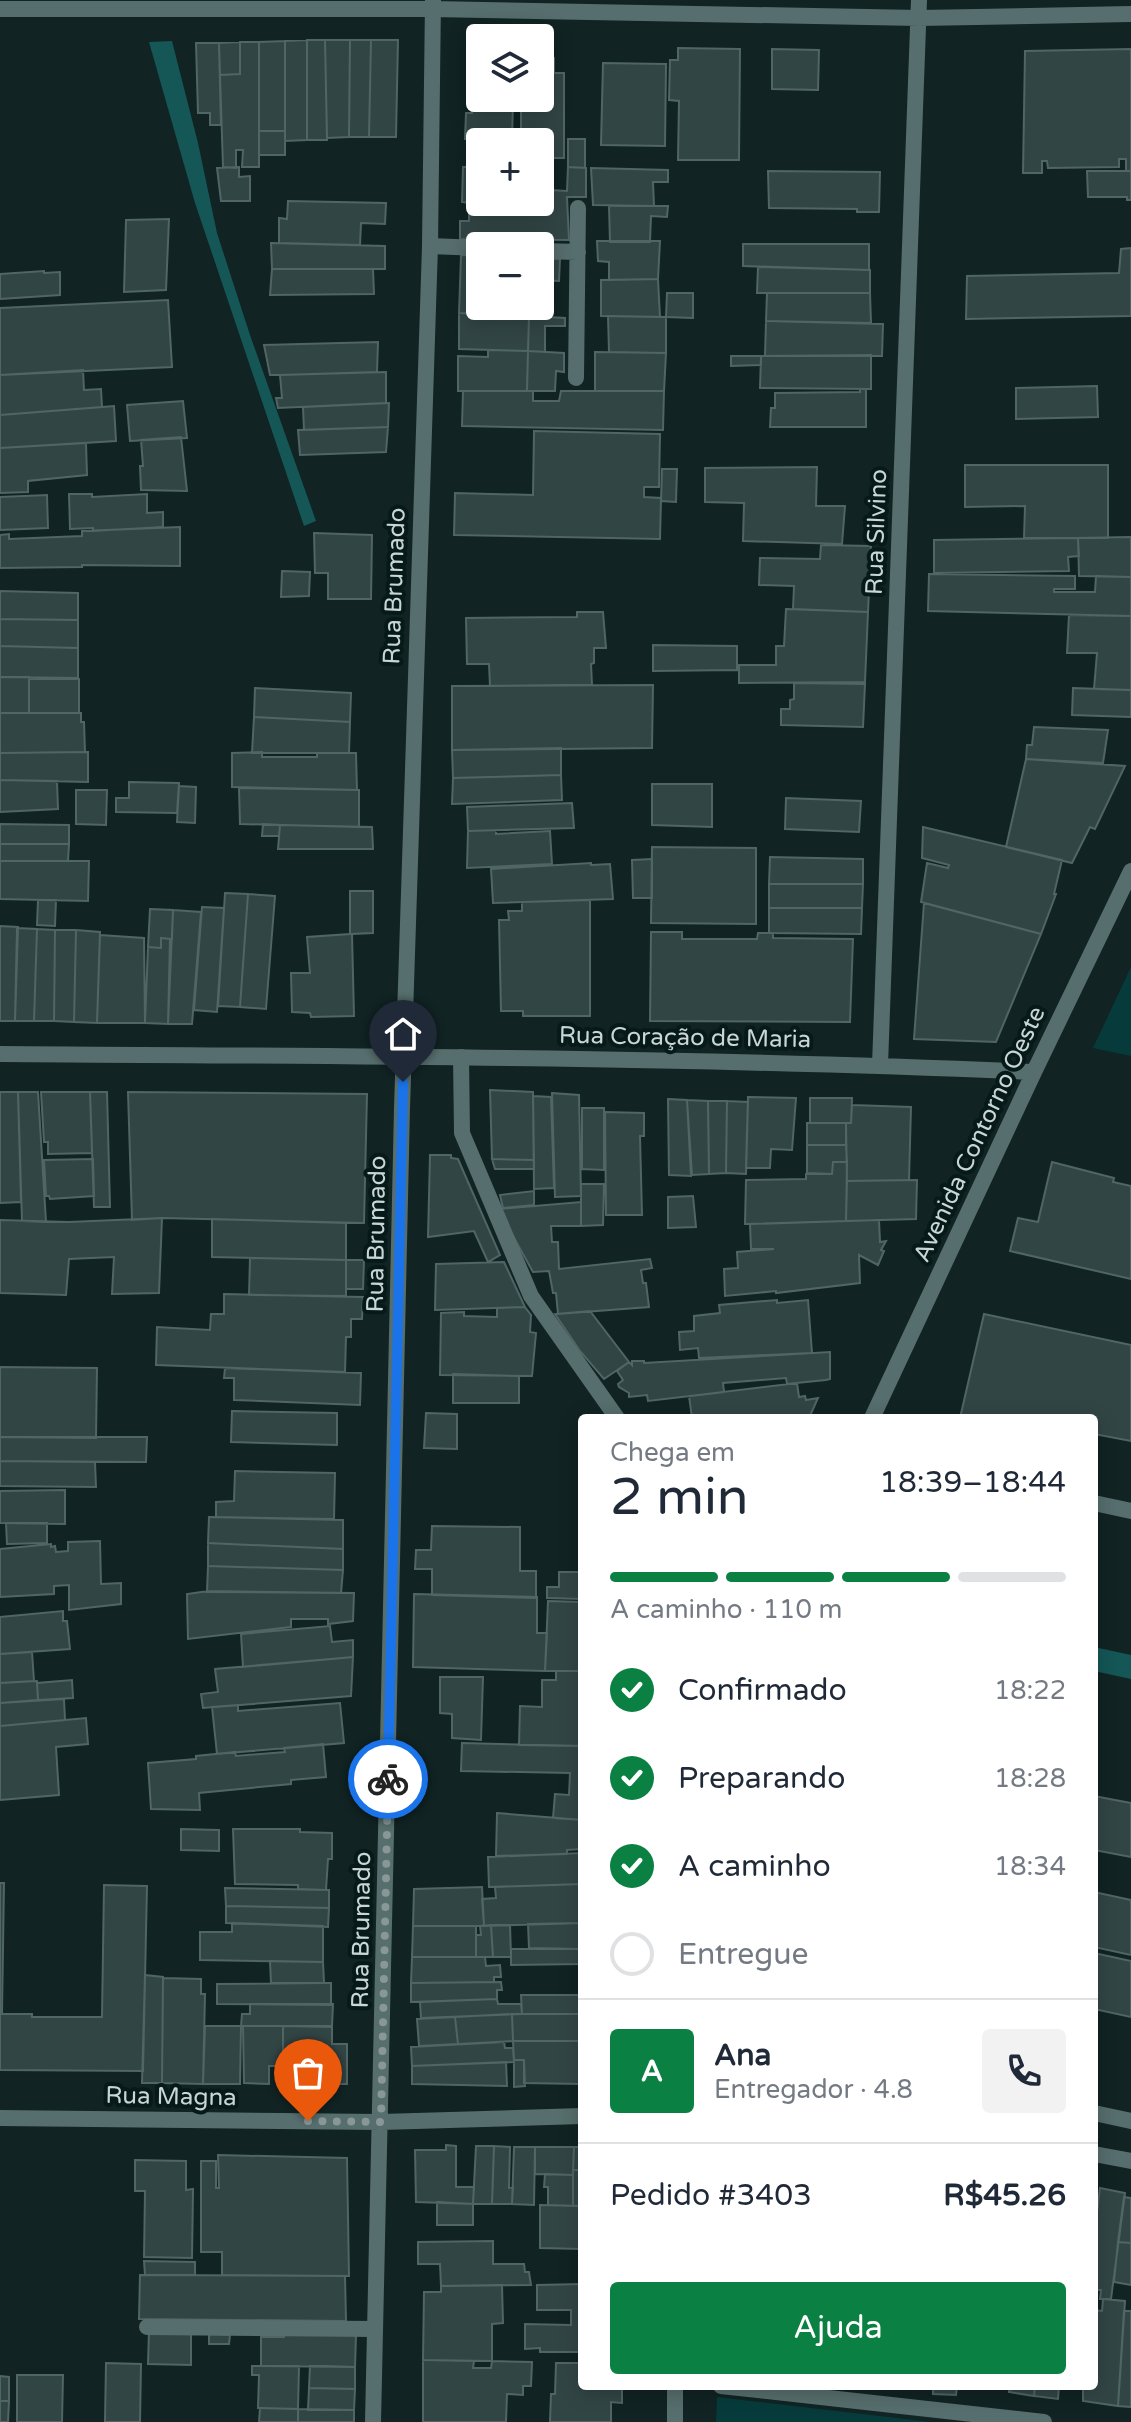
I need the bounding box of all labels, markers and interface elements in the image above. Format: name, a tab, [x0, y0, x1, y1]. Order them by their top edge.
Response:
map controls	[466, 24, 554, 320]
button: layers	[466, 24, 554, 112]
button: +	[466, 128, 554, 216]
button: −	[466, 232, 554, 320]
street label: Rua Silvino	[860, 469, 893, 595]
street label: Rua Brumado	[377, 507, 412, 665]
pin	[369, 1000, 437, 1082]
street label: Avenida Contorno Oeste	[907, 1002, 1051, 1267]
icon: home	[381, 1012, 425, 1056]
street label: Rua Coração de Maria	[559, 1021, 811, 1054]
street label: Rua Brumado	[361, 1155, 392, 1313]
text: Chega em	[610, 1437, 735, 1468]
text: 18:39–18:44	[879, 1464, 1066, 1501]
text: 2 min	[610, 1466, 749, 1529]
text: A caminho · 110 m	[610, 1594, 842, 1625]
icon: check	[610, 1668, 654, 1712]
text: Confirmado	[678, 1672, 847, 1709]
text: 18:22	[994, 1675, 1066, 1706]
courier	[348, 1739, 428, 1819]
icon: check	[610, 1756, 654, 1800]
icon: bike	[366, 1757, 410, 1801]
text: Preparando	[678, 1760, 846, 1797]
text: 18:28	[994, 1763, 1066, 1794]
icon: check	[610, 1844, 654, 1888]
text: A caminho	[678, 1848, 831, 1885]
street label: Rua Brumado	[346, 1851, 377, 2009]
text: 18:34	[994, 1851, 1066, 1882]
text: Entregue	[678, 1936, 809, 1973]
button: phone	[982, 2029, 1066, 2113]
text: Ana	[714, 2037, 771, 2074]
pin	[274, 2039, 342, 2121]
icon: bag	[286, 2051, 330, 2095]
text: A	[641, 2053, 663, 2090]
text: Entregador · 4.8	[714, 2074, 913, 2105]
street label: Rua Magna	[105, 2081, 237, 2112]
text: Pedido #3403	[610, 2177, 812, 2214]
text: R$45.26	[943, 2177, 1066, 2214]
button: Ajuda	[610, 2282, 1066, 2374]

